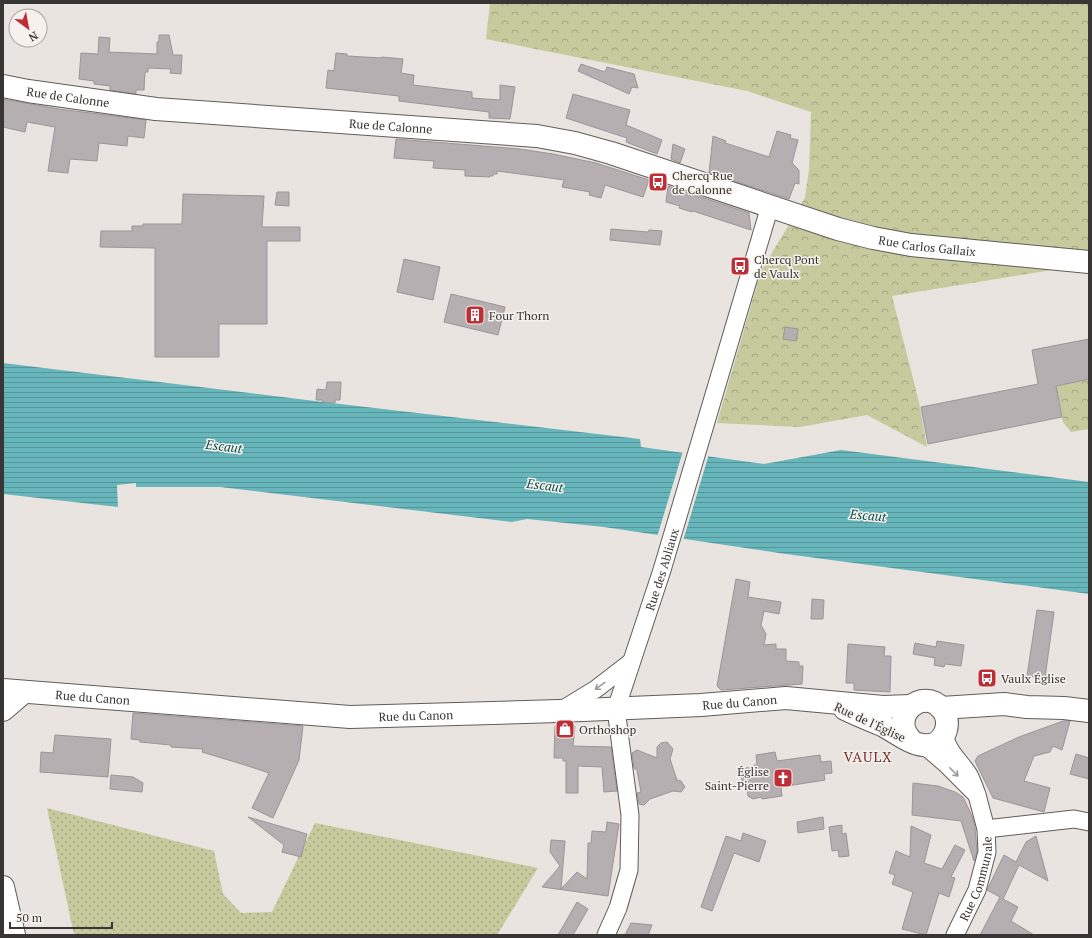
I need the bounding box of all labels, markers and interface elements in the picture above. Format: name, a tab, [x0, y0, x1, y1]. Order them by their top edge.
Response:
north arrow	[8, 8, 48, 48]
text: N	[25, 28, 41, 45]
street label: Rue de Calonne	[26, 83, 111, 110]
street label: Rue de Calonne	[348, 115, 433, 136]
place label: Chercq Rue de Calonne	[672, 168, 733, 197]
bus stop icon: Chercq Rue de Calonne	[647, 171, 669, 193]
street label: Rue Carlos Gallaix	[877, 232, 977, 259]
place label: Chercq Pont de Vaulx	[754, 252, 820, 281]
bus stop icon: Chercq Pont de Vaulx	[729, 255, 751, 277]
building icon: Four Thorn	[464, 304, 486, 326]
place label: Four Thorn	[489, 308, 549, 323]
water label: Escaut	[204, 435, 244, 457]
water label: Escaut	[525, 474, 565, 496]
water label: Escaut	[848, 504, 888, 526]
street label: Rue des Abliaux	[642, 526, 682, 612]
bus stop icon: Vaulx Église	[976, 667, 998, 689]
place label: Vaulx Église	[1001, 671, 1066, 686]
one-way arrow	[595, 682, 606, 690]
street label: Rue du Canon	[55, 687, 131, 707]
street label: Rue du Canon	[702, 691, 777, 712]
street label: Rue de l'Église	[832, 699, 908, 745]
street label: Rue du Canon	[378, 707, 453, 724]
shop icon: Orthoshop	[554, 718, 576, 740]
place label: Orthoshop	[579, 722, 636, 737]
district label: VAULX	[843, 747, 893, 766]
place label: Église Saint-Pierre	[705, 764, 769, 793]
church icon: Église Saint-Pierre	[772, 767, 794, 789]
one-way arrow	[949, 767, 959, 777]
street label: Rue Communale	[956, 836, 994, 923]
scale bar	[10, 904, 112, 930]
text: 50 m	[16, 910, 43, 925]

